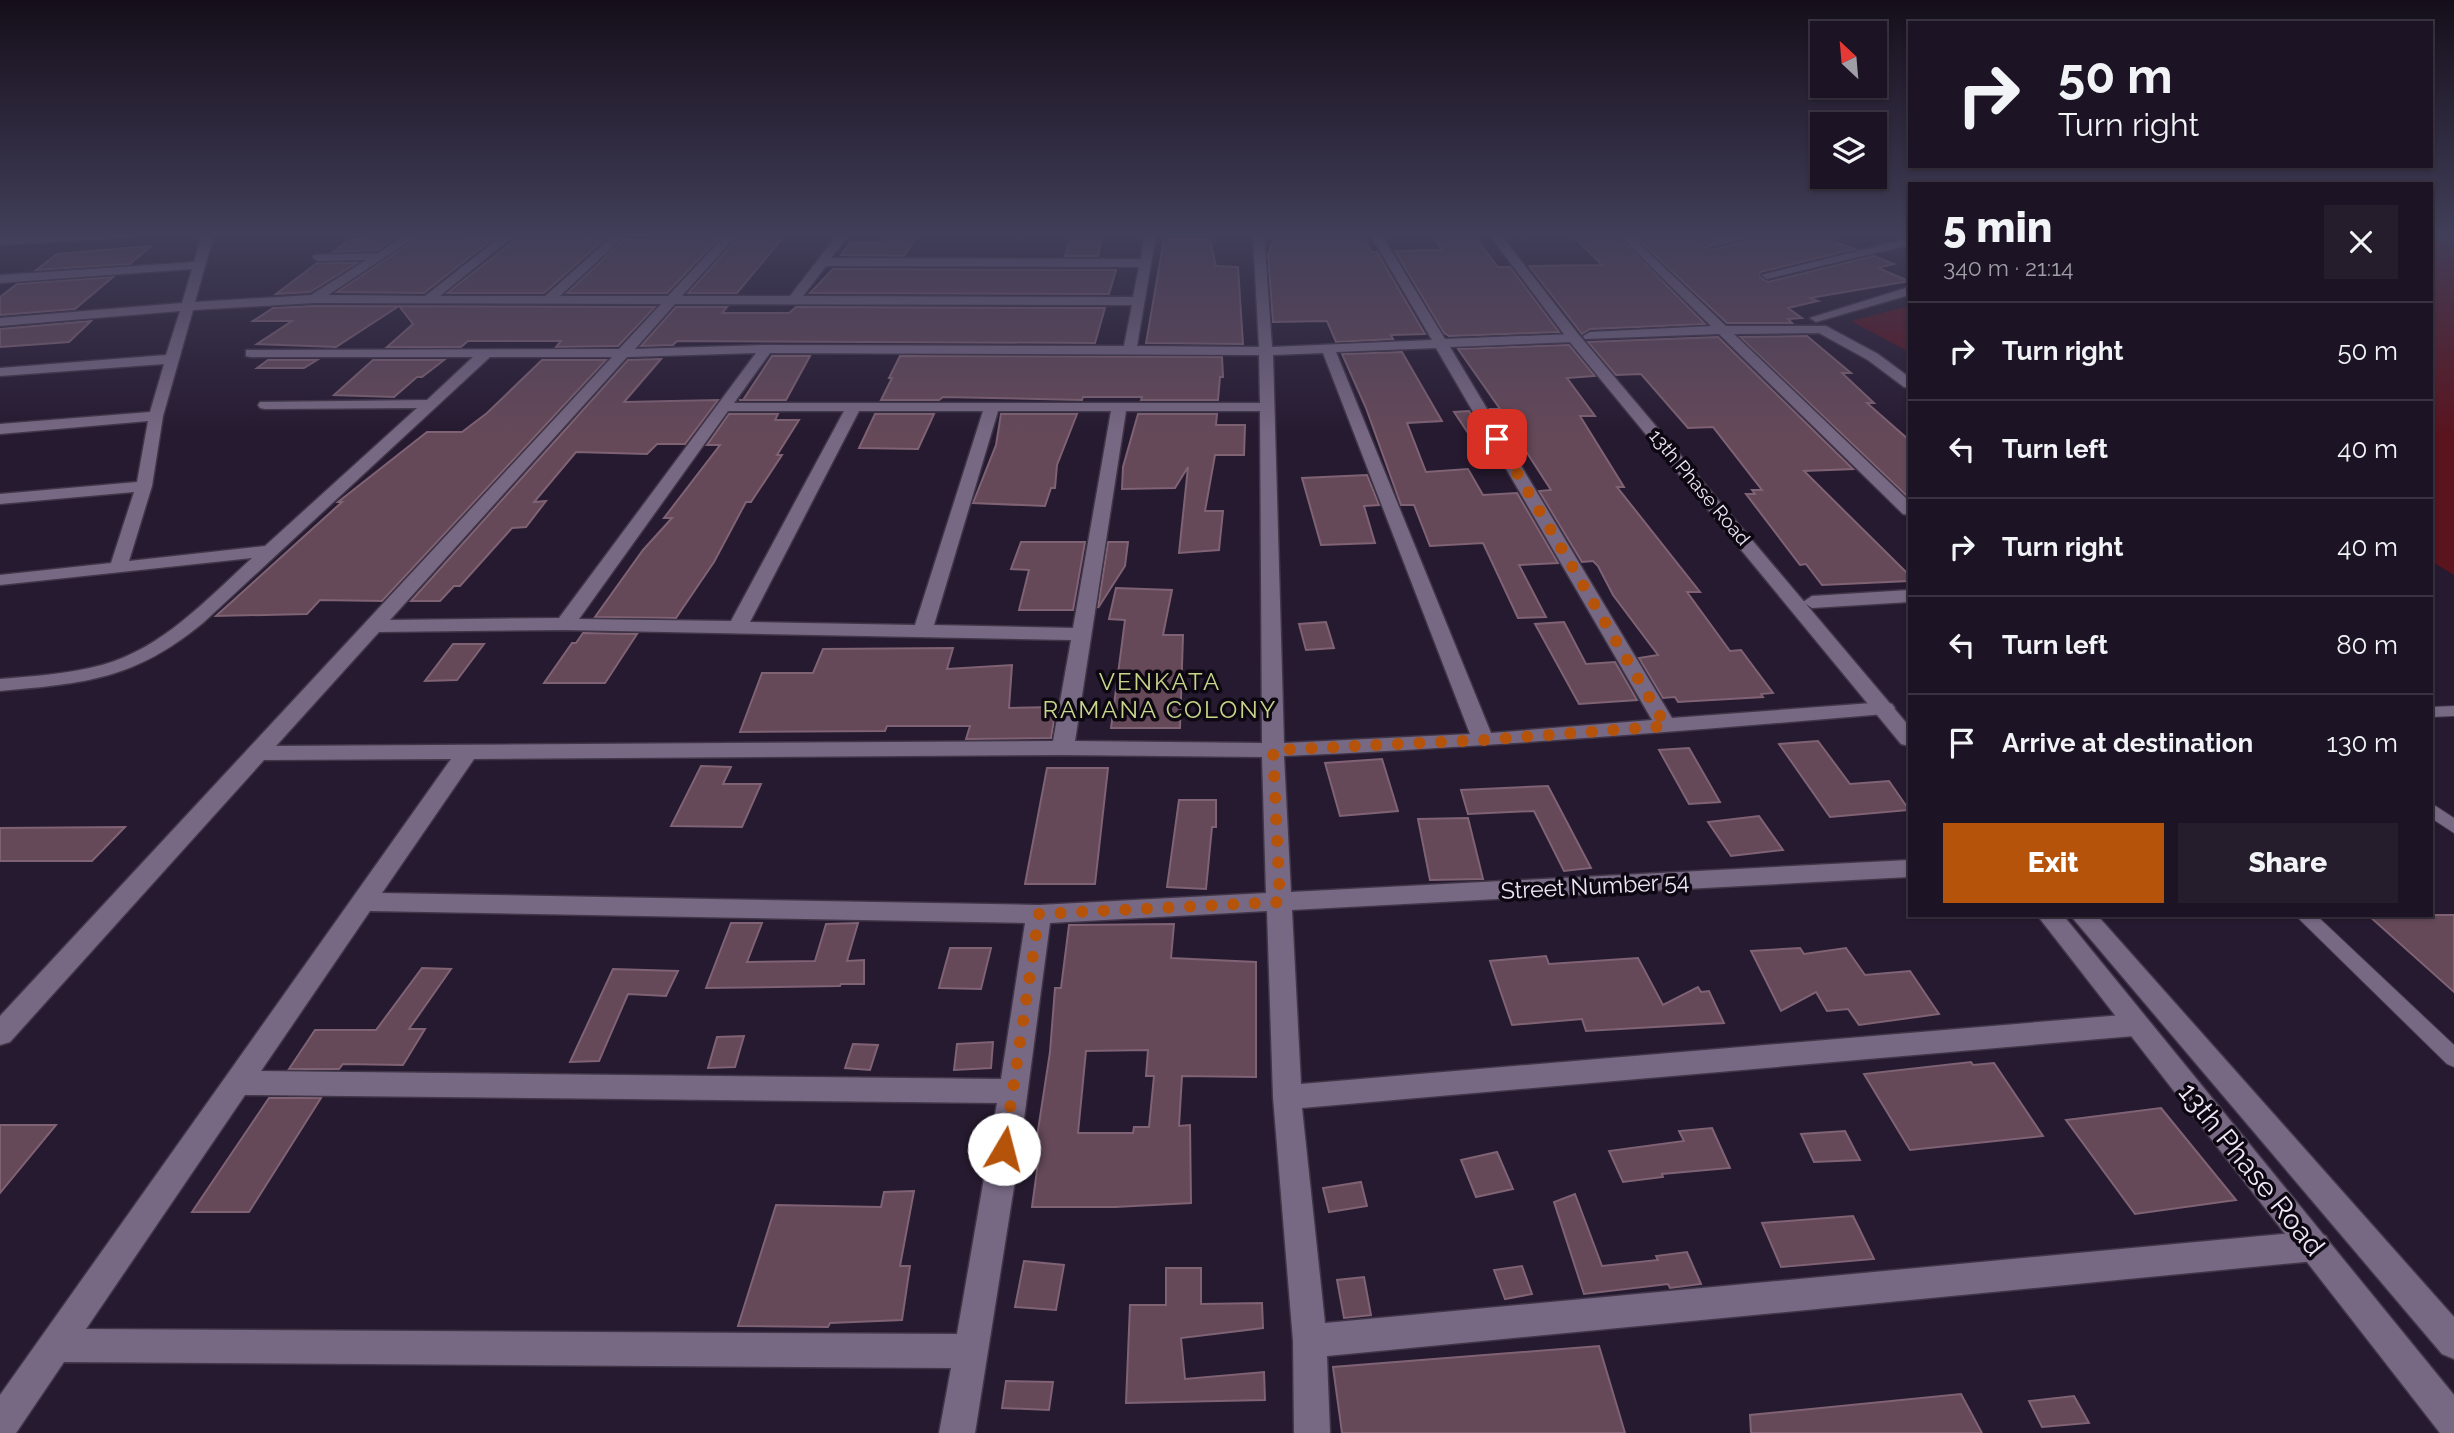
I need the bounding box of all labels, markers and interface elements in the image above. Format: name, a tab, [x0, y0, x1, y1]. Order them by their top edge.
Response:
north arrow	[1810, 21, 1886, 98]
map controls	[1810, 21, 1887, 189]
text: 50 m	[2058, 47, 2173, 104]
icon: right	[1943, 49, 2034, 140]
text: Turn right	[2058, 106, 2199, 143]
button: layers	[1810, 112, 1887, 189]
text: 5 min	[1943, 203, 2053, 252]
button: close	[2324, 205, 2398, 279]
text: 340 m · 21:14	[1943, 254, 2074, 281]
icon: right	[1943, 332, 1981, 370]
text: Turn right	[2002, 336, 2123, 366]
text: 50 m	[2337, 336, 2398, 366]
pin	[1467, 409, 1527, 469]
icon: arrive	[1478, 420, 1516, 458]
street label: 13th Phase Road	[1645, 425, 1755, 549]
icon: left	[1943, 430, 1981, 468]
text: Turn left	[2002, 434, 2108, 464]
text: 40 m	[2337, 434, 2398, 464]
icon: right	[1943, 528, 1981, 566]
text: Turn right	[2002, 532, 2123, 562]
text: 40 m	[2337, 532, 2398, 562]
icon: left	[1943, 626, 1981, 664]
text: Turn left	[2002, 630, 2108, 660]
text: 80 m	[2336, 630, 2398, 660]
district label: VENKATA RAMANA COLONY	[1043, 667, 1278, 724]
icon: arrive	[1943, 724, 1981, 762]
text: Arrive at destination	[2002, 728, 2253, 758]
text: 130 m	[2327, 728, 2398, 758]
button: Exit	[1943, 823, 2164, 903]
button: Share	[2178, 823, 2398, 903]
street label: Street Number 54	[1500, 867, 1690, 904]
street label: 13th Phase Road	[2172, 1076, 2331, 1262]
position arrow	[967, 1112, 1041, 1186]

